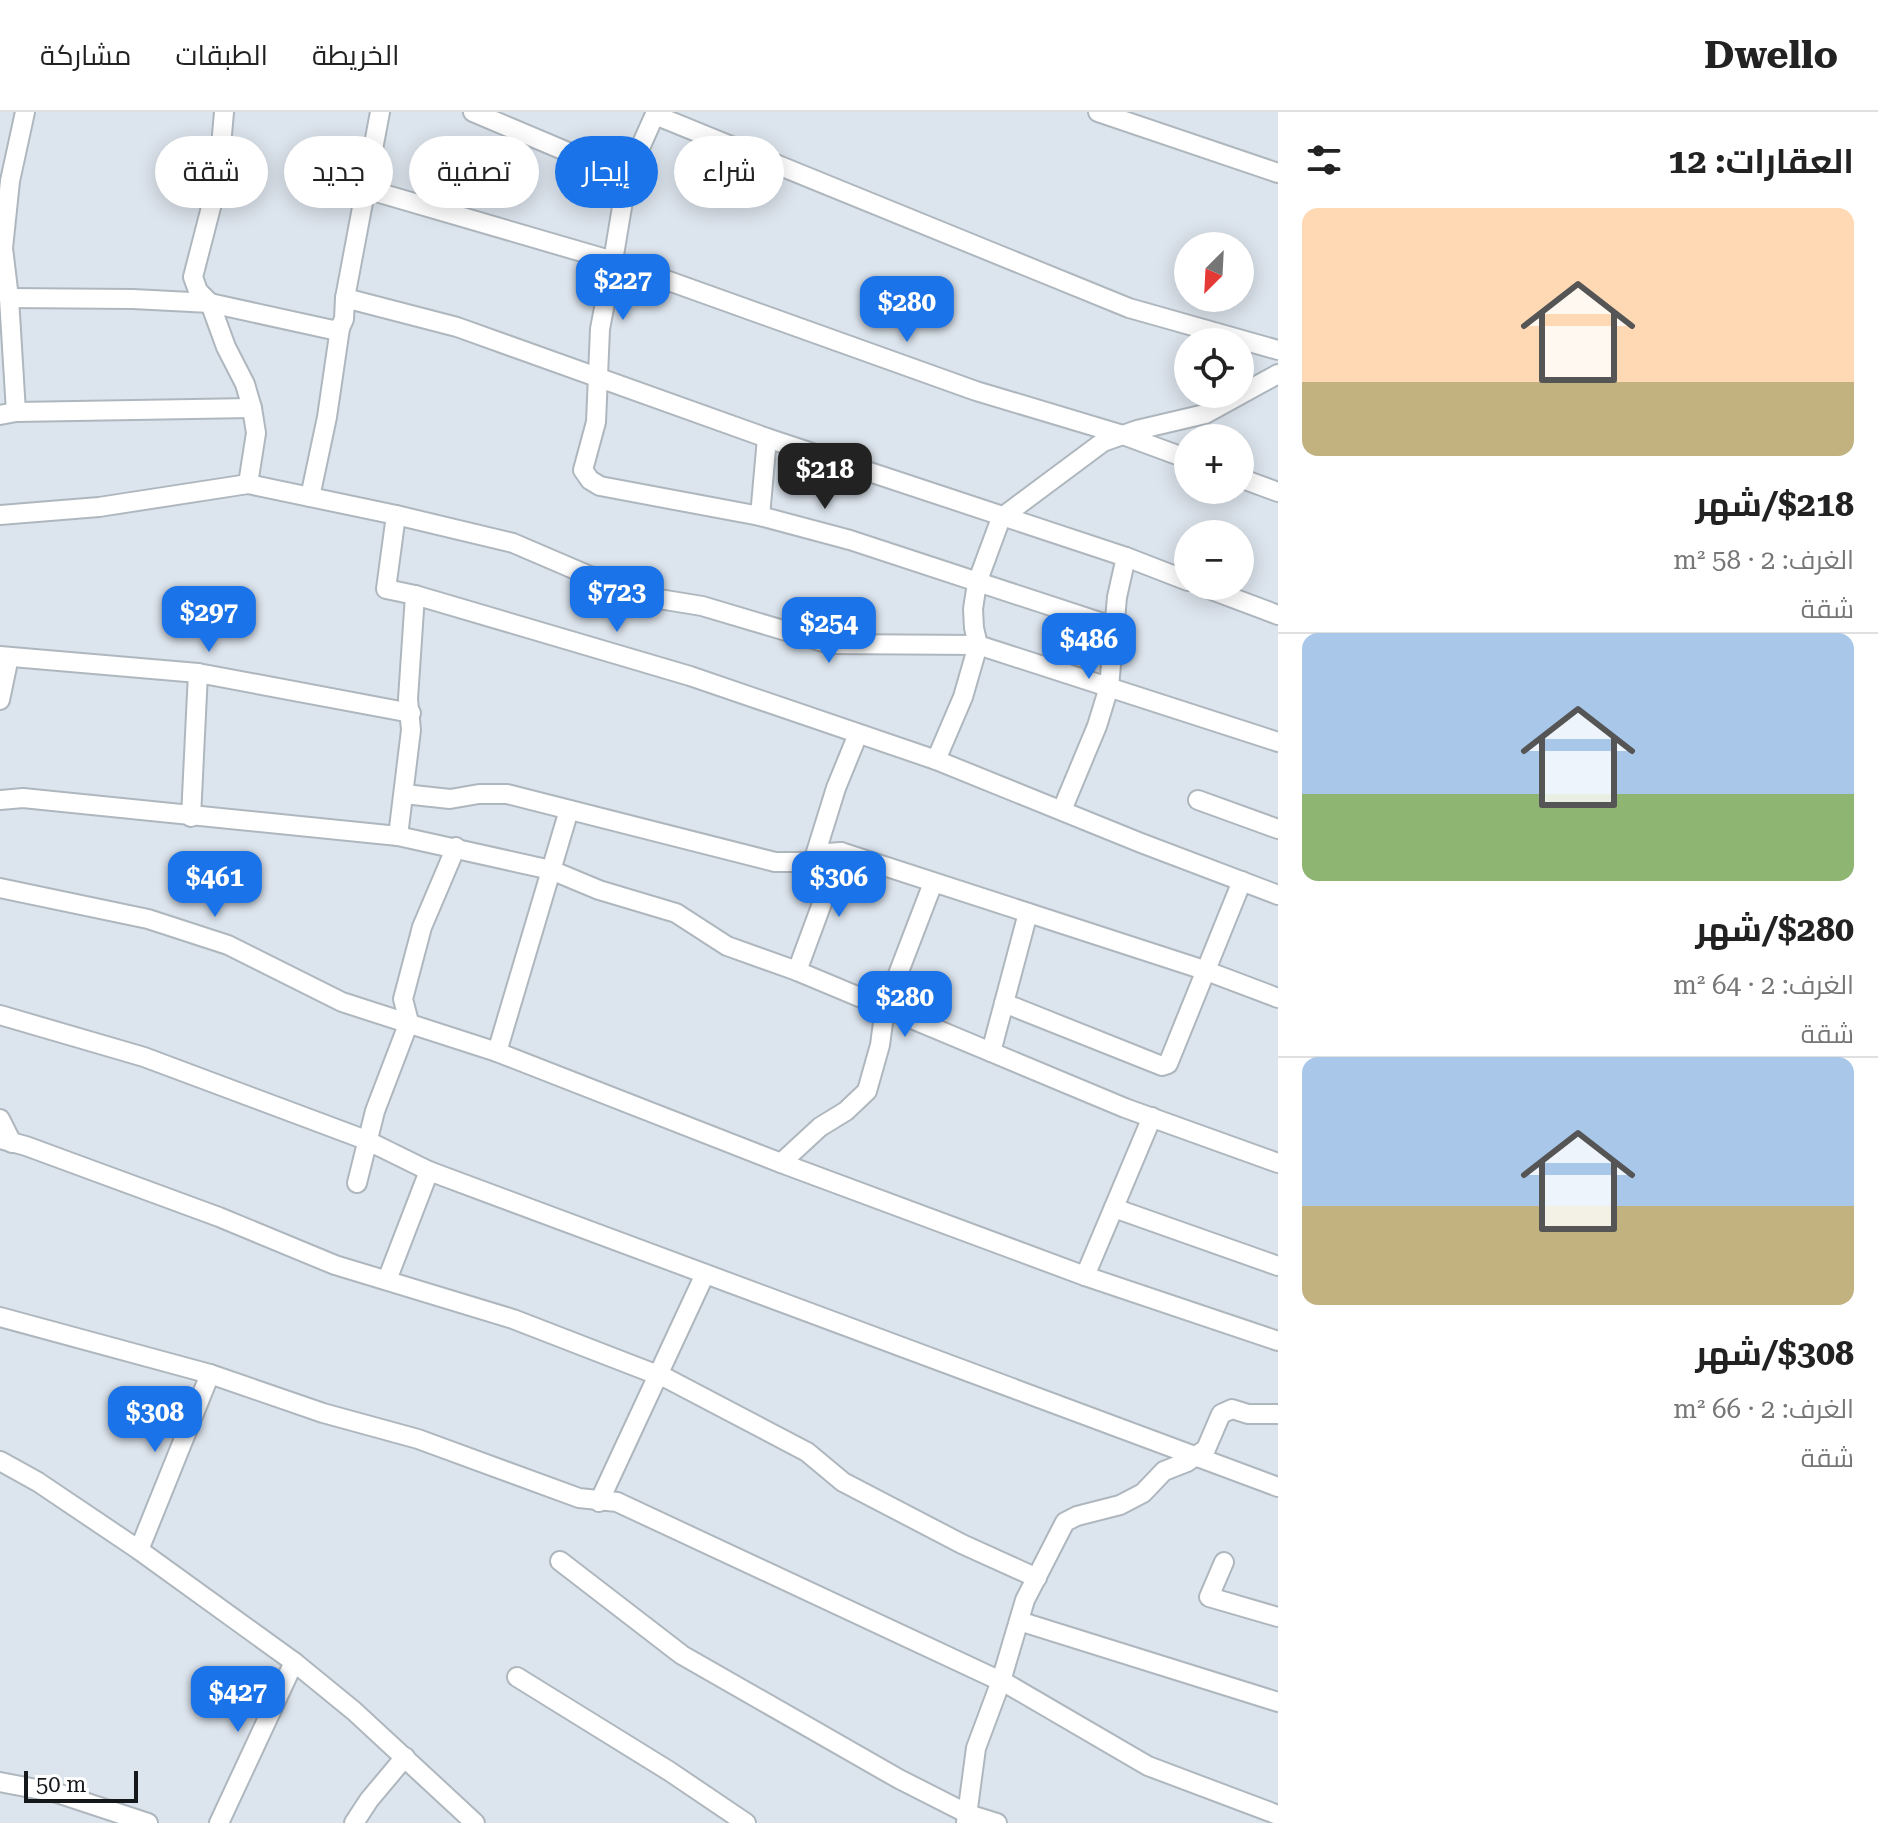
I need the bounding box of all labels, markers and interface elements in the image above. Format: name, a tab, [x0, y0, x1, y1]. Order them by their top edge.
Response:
text: Dwello	[1704, 33, 1838, 77]
text: مشاركة	[40, 39, 131, 72]
text: الطبقات	[175, 39, 268, 72]
text: الخريطة	[312, 39, 399, 72]
chip: شقة	[155, 136, 268, 208]
chip: جديد	[284, 136, 393, 208]
chip: تصفية	[409, 136, 539, 208]
chip: إيجار	[555, 136, 658, 208]
chip: شراء	[674, 136, 784, 208]
icon: filters	[1302, 138, 1346, 182]
text: العقارات: 12	[1668, 141, 1854, 181]
north arrow	[1174, 232, 1254, 312]
map controls	[1174, 232, 1254, 600]
pin: $227	[576, 254, 670, 322]
icon: home	[1506, 260, 1650, 404]
text: $227	[594, 265, 652, 295]
pin: $280	[860, 276, 954, 344]
text: $280	[878, 287, 936, 317]
button: locate	[1174, 328, 1254, 408]
button: +	[1174, 424, 1254, 504]
pin: $218	[778, 443, 872, 511]
text: $218	[796, 454, 854, 484]
text: $218/شهر	[1695, 484, 1854, 524]
button: −	[1174, 520, 1254, 600]
text: الغرف: 2 · 58 m²	[1673, 545, 1854, 575]
pin: $723	[570, 566, 664, 634]
text: $723	[588, 577, 646, 607]
pin: $297	[162, 586, 256, 654]
text: شقة	[1801, 594, 1854, 624]
text: $297	[180, 597, 238, 627]
pin: $254	[782, 597, 876, 665]
text: $254	[800, 608, 858, 638]
pin: $486	[1042, 613, 1136, 681]
text: $486	[1060, 624, 1118, 654]
icon: home	[1506, 685, 1650, 829]
pin: $461	[168, 851, 262, 919]
pin: $306	[792, 851, 886, 919]
text: $461	[186, 862, 244, 892]
text: $306	[810, 862, 868, 892]
text: $280/شهر	[1695, 909, 1854, 949]
text: الغرف: 2 · 64 m²	[1673, 970, 1854, 1000]
pin: $280	[858, 971, 952, 1039]
text: $280	[876, 982, 934, 1012]
text: شقة	[1801, 1019, 1854, 1049]
icon: home	[1506, 1109, 1650, 1253]
text: $308/شهر	[1695, 1333, 1854, 1373]
pin: $308	[108, 1386, 202, 1454]
text: الغرف: 2 · 66 m²	[1673, 1394, 1854, 1424]
text: $308	[126, 1397, 184, 1427]
text: شقة	[1801, 1443, 1854, 1473]
pin: $427	[191, 1666, 285, 1734]
text: $427	[209, 1677, 267, 1707]
scale bar	[24, 1767, 138, 1803]
text: 50 m	[36, 1772, 86, 1797]

